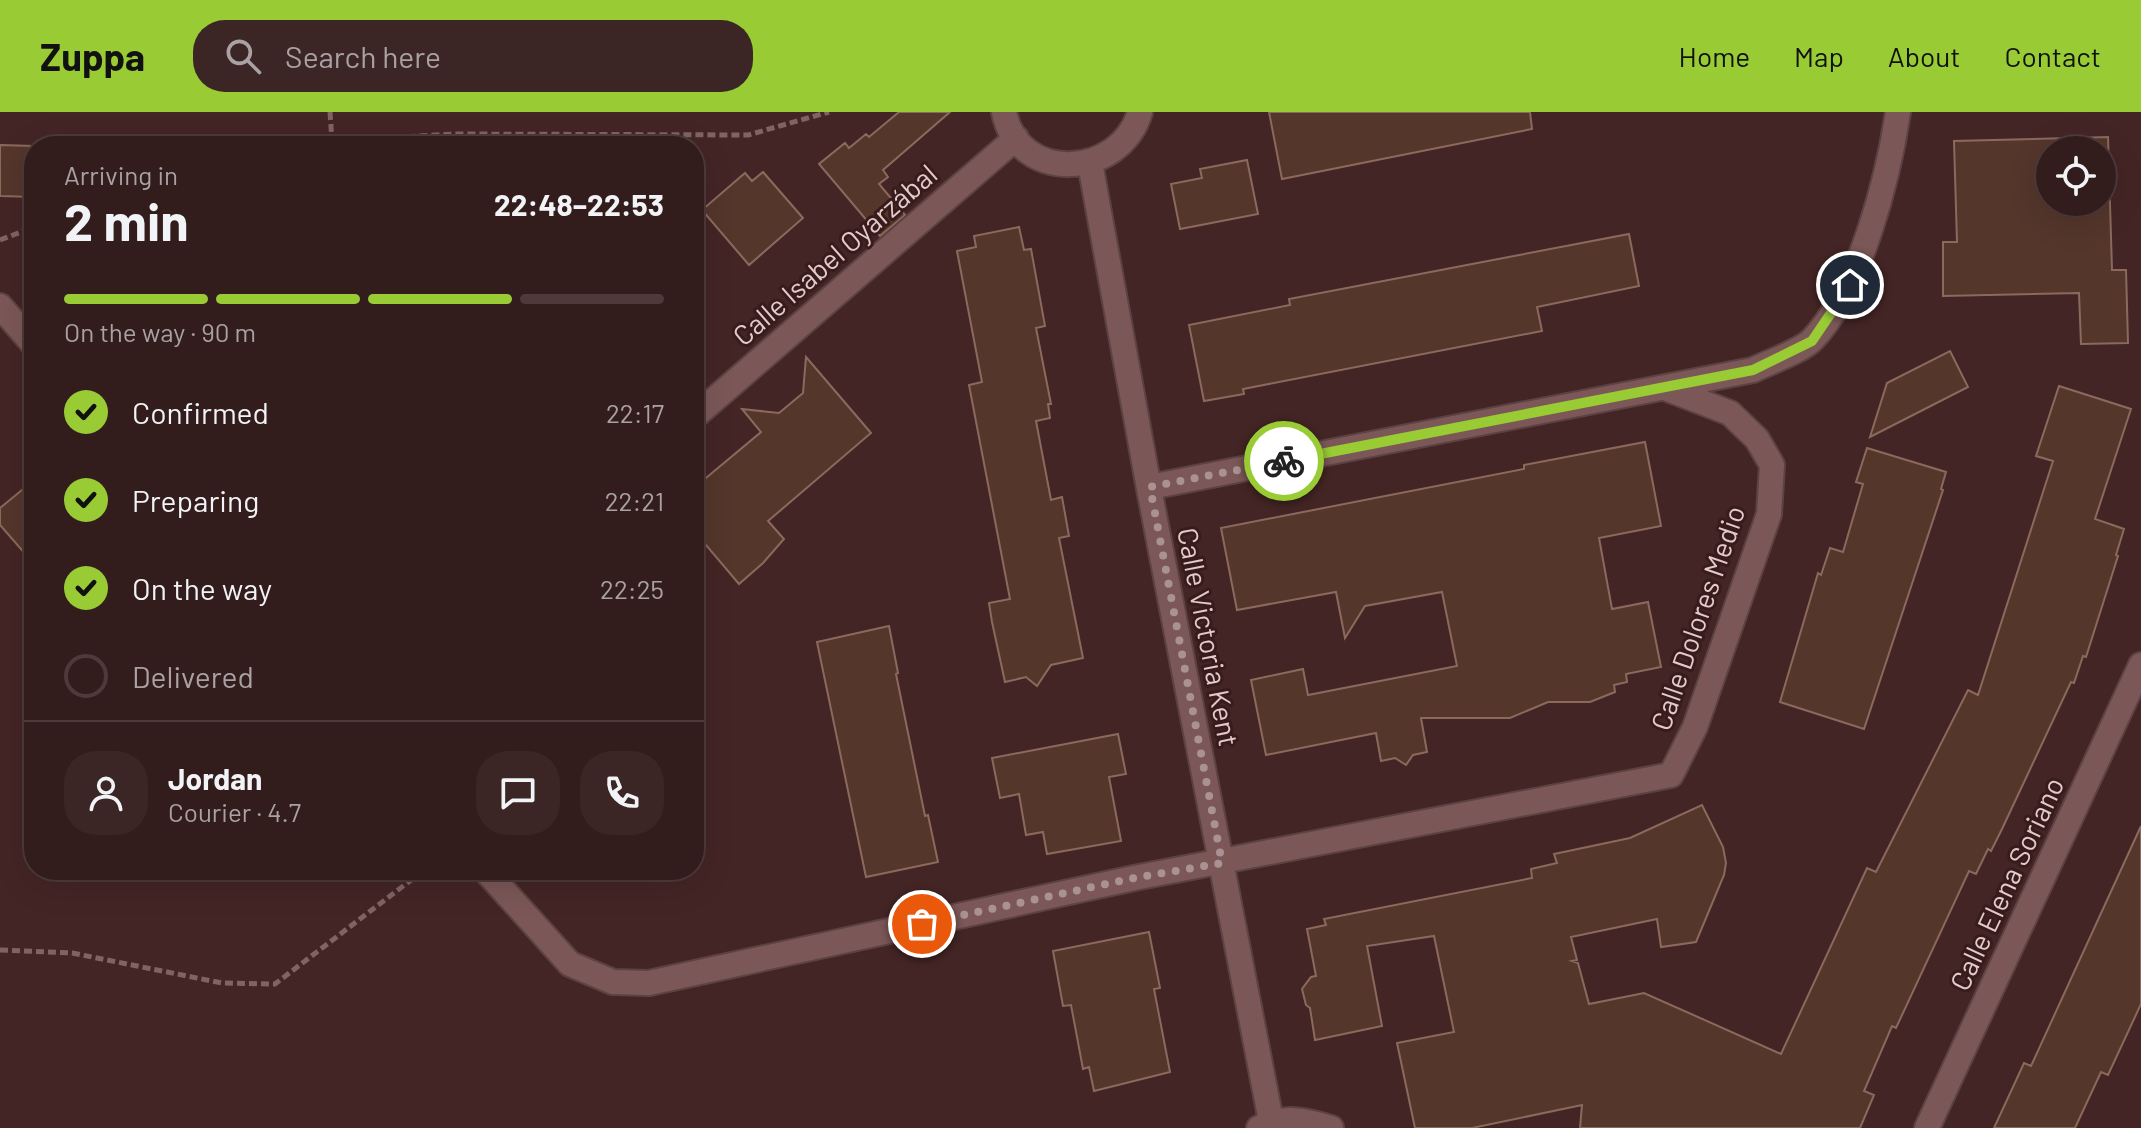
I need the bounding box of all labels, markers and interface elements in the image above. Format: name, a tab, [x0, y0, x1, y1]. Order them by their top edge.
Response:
search box	[193, 20, 753, 92]
text: Zuppa	[40, 33, 145, 79]
icon: search	[221, 34, 265, 78]
text: Search here	[285, 38, 441, 74]
text: Home	[1679, 39, 1750, 73]
text: Map	[1794, 39, 1844, 73]
text: About	[1888, 39, 1960, 73]
text: Contact	[2004, 39, 2101, 73]
map controls	[2036, 136, 2116, 216]
button: locate	[2036, 136, 2116, 216]
street label: Calle Isabel Oyarzábal	[725, 156, 943, 352]
text: Arriving in	[64, 159, 178, 190]
text: 22:48–22:53	[494, 186, 664, 222]
text: 2 min	[64, 189, 189, 251]
pin	[1816, 251, 1884, 319]
icon: home	[1828, 263, 1872, 307]
text: On the way · 90 m	[64, 316, 256, 347]
icon: check	[64, 390, 108, 434]
text: Confirmed	[132, 394, 269, 430]
text: 22:17	[606, 397, 664, 428]
courier	[1244, 421, 1324, 501]
icon: bike	[1262, 439, 1306, 483]
icon: check	[64, 478, 108, 522]
text: Preparing	[132, 482, 259, 518]
text: 22:21	[605, 485, 664, 516]
street label: Calle Dolores Medio	[1643, 501, 1751, 734]
street label: Calle Victoria Kent	[1171, 525, 1247, 749]
icon: check	[64, 566, 108, 610]
text: On the way	[132, 570, 272, 606]
text: 22:25	[600, 573, 664, 604]
text: Delivered	[132, 658, 254, 694]
button: person	[64, 751, 148, 835]
button: chat	[476, 751, 560, 835]
button: phone	[580, 751, 664, 835]
text: Jordan	[168, 760, 263, 796]
street label: Calle Elena Soriano	[1942, 772, 2070, 996]
text: Courier · 4.7	[168, 796, 301, 827]
pin	[888, 890, 956, 958]
icon: bag	[900, 902, 944, 946]

